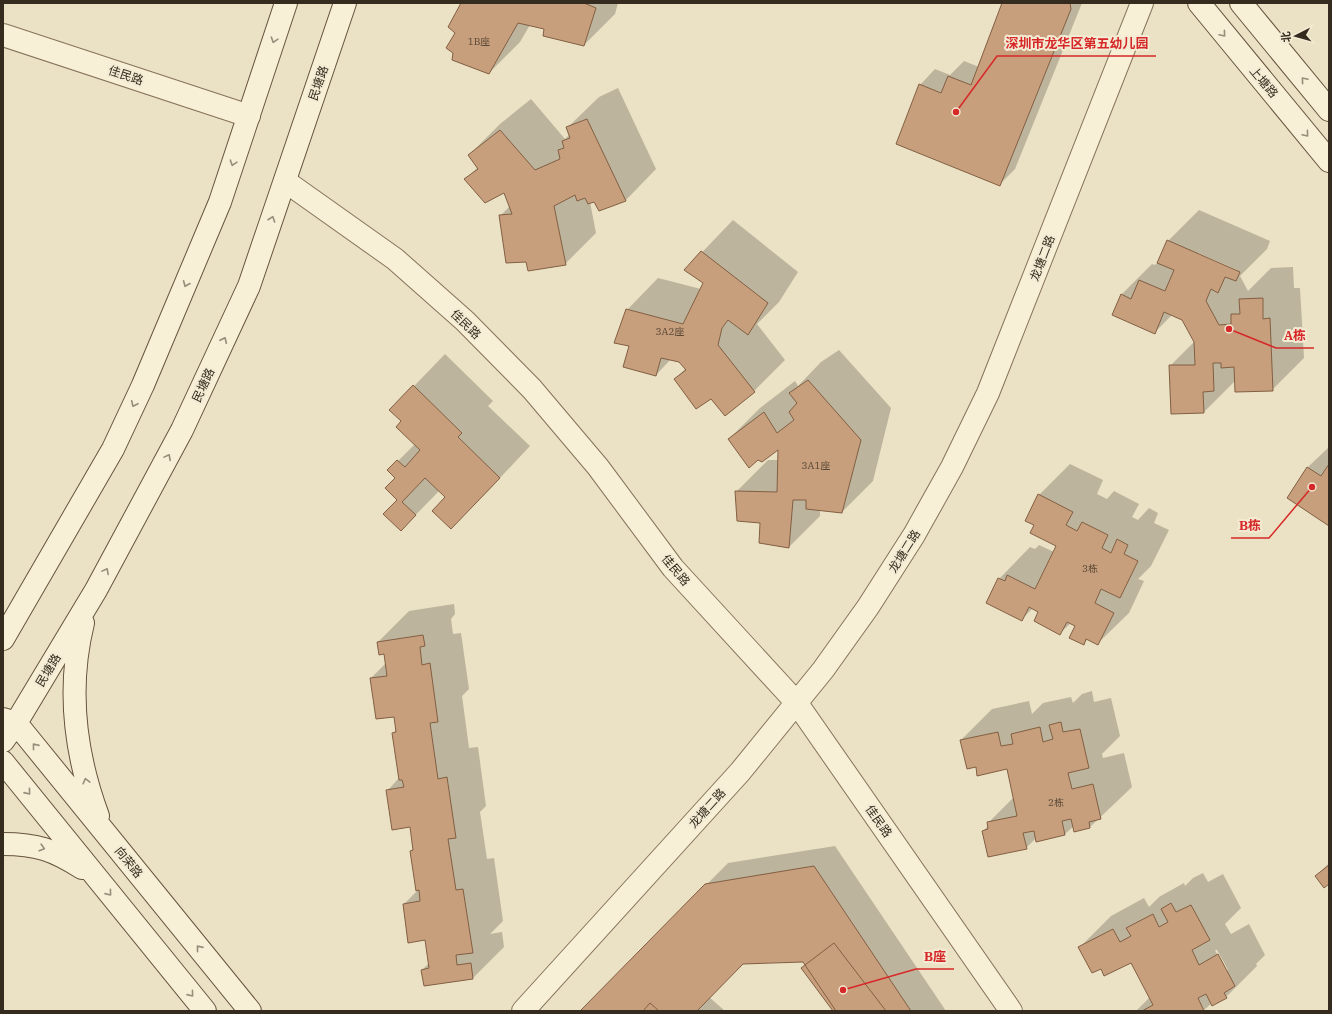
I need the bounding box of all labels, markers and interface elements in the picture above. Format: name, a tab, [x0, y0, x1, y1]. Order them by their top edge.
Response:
north arrow	[1276, 16, 1316, 56]
one-way arrow	[1219, 29, 1226, 36]
callout: 深圳市龙华区第五幼儿园	[997, 31, 1156, 56]
text: 北	[1279, 31, 1294, 43]
house number: 1B座	[468, 35, 490, 48]
text: 深圳市龙华区第五幼儿园	[1005, 35, 1149, 52]
one-way arrow	[270, 36, 279, 43]
street label: 佳民路	[107, 62, 145, 88]
street label: 上塘路	[1247, 63, 1281, 101]
street label: 民塘路	[305, 64, 331, 102]
one-way arrow	[1302, 77, 1309, 84]
one-way arrow	[1302, 129, 1309, 136]
one-way arrow	[229, 160, 238, 167]
one-way arrow	[267, 216, 276, 223]
street label: 龙塘二路	[1026, 233, 1058, 283]
one-way arrow	[182, 281, 190, 288]
street label: 佳民路	[448, 306, 484, 342]
callout: A栋	[1276, 323, 1314, 348]
house number: 3A2座	[656, 325, 684, 338]
text: A栋	[1284, 327, 1306, 344]
one-way arrow	[219, 336, 227, 344]
street label: 民塘路	[189, 366, 217, 404]
one-way arrow	[131, 399, 139, 407]
one-way arrow	[163, 454, 170, 461]
house number: 3A1座	[802, 459, 830, 472]
callout: B栋	[1231, 513, 1269, 538]
text: B栋	[1239, 517, 1261, 534]
street label: 龙塘二路	[885, 527, 923, 575]
street label: 佳民路	[659, 551, 693, 589]
house number: 3栋	[1082, 562, 1098, 575]
one-way arrow	[102, 568, 109, 576]
street label: 民塘路	[32, 651, 64, 689]
one-way arrow	[32, 744, 39, 751]
one-way arrow	[82, 777, 91, 784]
street label: 龙塘二路	[685, 785, 729, 831]
one-way arrow	[23, 788, 30, 795]
house number: 2栋	[1048, 796, 1064, 809]
street label: 佳民路	[863, 802, 895, 840]
one-way arrow	[38, 843, 45, 852]
street label: 向荣路	[112, 843, 146, 881]
one-way arrow	[105, 889, 112, 896]
callout: B座	[916, 944, 954, 969]
one-way arrow	[197, 946, 204, 953]
text: B座	[924, 948, 946, 965]
one-way arrow	[187, 990, 194, 997]

